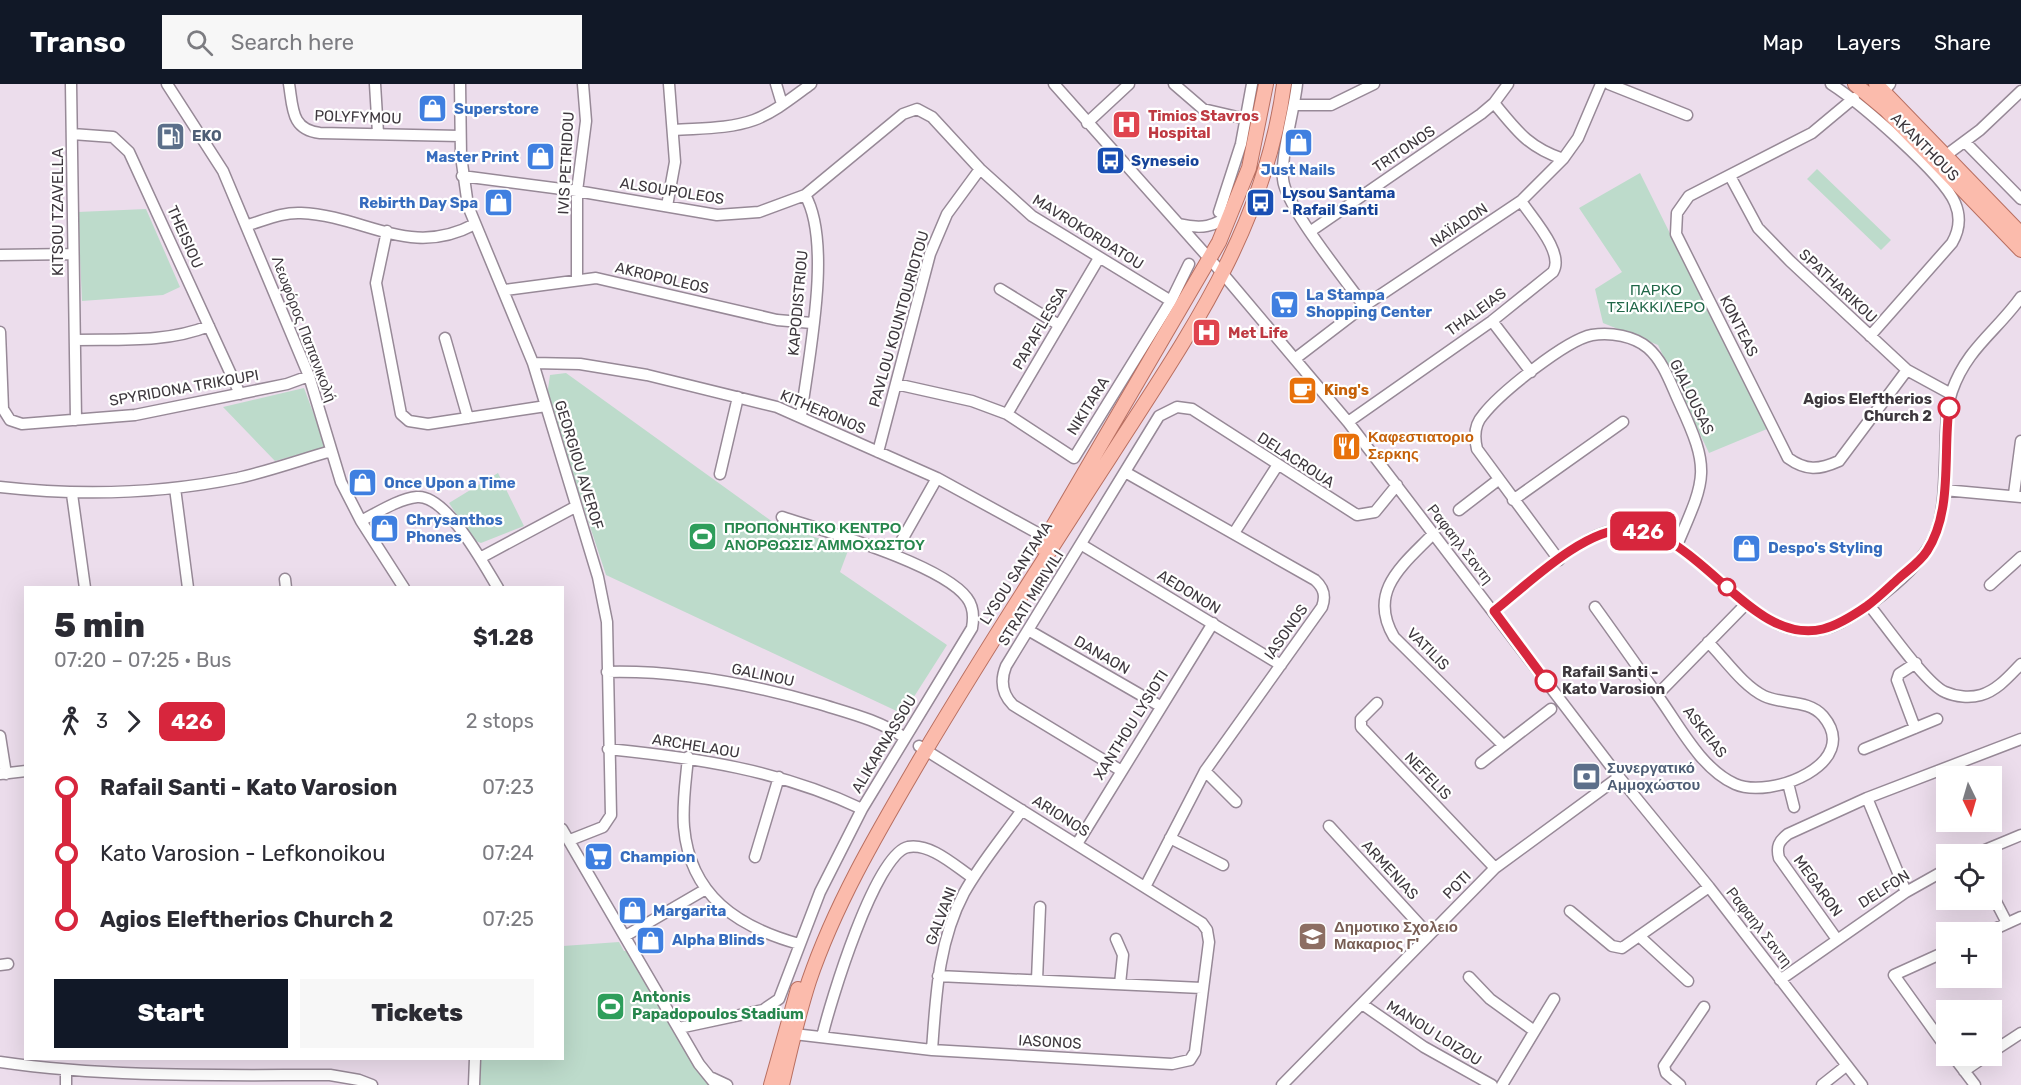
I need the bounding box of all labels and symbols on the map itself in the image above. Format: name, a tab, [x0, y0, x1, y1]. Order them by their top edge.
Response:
shop icon: Superstore	[417, 93, 449, 125]
place label: Superstore	[454, 100, 539, 118]
street label: POLYFYMOU	[314, 106, 402, 128]
place label: Timios Stavros Hospital	[1148, 107, 1259, 142]
hospital icon: Timios Stavros Hospital	[1111, 109, 1143, 141]
street label: AKANTHOUS	[1887, 109, 1963, 185]
street label: IVIS PETRIDOU	[554, 111, 578, 215]
fuel station icon: EKO	[155, 120, 187, 152]
street label: TRITONOS	[1369, 122, 1439, 176]
place label: EKO	[192, 127, 222, 145]
shop icon: Just Nails	[1282, 127, 1314, 159]
shop icon: Master Print	[524, 141, 556, 173]
bus stop icon: Syneseio	[1094, 145, 1126, 177]
street label: KITSOU TZAVELLA	[49, 148, 67, 276]
place label: Master Print	[426, 148, 519, 166]
place label: Syneseio	[1131, 152, 1199, 170]
place label: Just Nails	[1261, 161, 1335, 179]
street label: ALSOUPOLEOS	[619, 174, 725, 208]
place label: Lysou Santama - Rafail Santi	[1282, 184, 1396, 219]
bus stop icon: Lysou Santama - Rafail Santi	[1245, 186, 1277, 218]
shop icon: Rebirth Day Spa	[483, 187, 515, 219]
street label: MAVROKORDATOU	[1029, 191, 1147, 273]
place label: Rebirth Day Spa	[359, 194, 478, 212]
street label: NAÏADON	[1427, 199, 1491, 251]
street label: THEISIOU	[163, 203, 207, 271]
street label: PAVLOU KOUNTOURIOTOU	[865, 229, 933, 409]
street label: SPATHARIKOU	[1795, 245, 1881, 327]
street label: KAPODISTRIOU	[784, 250, 812, 356]
street label: Λεωφόρος Παπανικολή	[268, 254, 340, 404]
street label: AKROPOLEOS	[613, 258, 711, 298]
park label: ΠΑΡΚΟ ΤΣΙΑΚΚΙΛΕΡΟ	[1607, 281, 1705, 316]
street label: PAPAFLESSA	[1009, 283, 1071, 373]
street label: THALEIAS	[1442, 284, 1510, 340]
place label: La Stampa Shopping Center	[1306, 286, 1432, 321]
supermarket icon: La Stampa Shopping Center	[1269, 288, 1301, 320]
street label: KONTEAS	[1716, 292, 1762, 360]
hospital icon: Met Life	[1191, 317, 1223, 349]
place label: Met Life	[1228, 324, 1288, 342]
street label: GIALOUSAS	[1666, 356, 1718, 438]
street label: SPYRIDONA TRIKOUPI	[108, 366, 260, 410]
street label: NIKITARA	[1063, 374, 1113, 438]
cafe icon: King's	[1287, 374, 1319, 406]
place label: King's	[1324, 381, 1369, 399]
street label: KITHERONOS	[777, 386, 869, 438]
place label: Agios Eleftherios Church 2	[1803, 390, 1932, 425]
marker: Agios Eleftherios Church 2	[1938, 397, 1960, 419]
street label: GEORGIOU AVEROF	[551, 398, 607, 532]
street label: DELACROUA	[1254, 428, 1338, 492]
place label: Καφεστιατοριο Σερκης	[1368, 428, 1474, 463]
restaurant icon: Καφεστιατοριο Σερκης	[1331, 430, 1363, 462]
shop icon: Once Upon a Time	[347, 467, 379, 499]
place label: Once Upon a Time	[384, 474, 516, 492]
street label: Ραφαηλ Σαντη	[1423, 501, 1497, 587]
place label: Chrysanthos Phones	[406, 511, 503, 546]
line badge: 426	[1608, 512, 1678, 550]
shop icon: Chrysanthos Phones	[369, 513, 401, 545]
street label: LYSOU SANTAMA	[976, 518, 1056, 628]
place label: ΠΡΟΠΟΝΗΤΙΚΟ ΚΕΝΤΡΟ ΑΝΟΡΘΩΣΙΣ ΑΜΜΟΧΩΣΤΟΥ	[724, 519, 925, 554]
sports icon: ΠΡΟΠΟΝΗΤΙΚΟ ΚΕΝΤΡΟ ΑΝΟΡΘΩΣΙΣ ΑΜΜΟΧΩΣΤΟΥ	[687, 521, 719, 553]
shop icon: Despo's Styling	[1731, 532, 1763, 564]
place label: Despo's Styling	[1768, 539, 1883, 557]
street label: STRATI MIRIVILI	[994, 547, 1068, 649]
street label: AEDONON	[1154, 566, 1224, 618]
unlabelled marker	[1718, 578, 1736, 596]
street label: IASONOS	[1260, 601, 1312, 663]
street label: VATILIS	[1403, 624, 1453, 674]
street label: DANAON	[1071, 632, 1133, 678]
street label: GALINOU	[730, 660, 796, 690]
place label: Rafail Santi - Kato Varosion	[1562, 663, 1665, 698]
street label: XANTHOU LYSIOTI	[1090, 667, 1172, 783]
marker: Rafail Santi - Kato Varosion	[1535, 670, 1557, 692]
street label: ALIKARNASSOU	[848, 692, 920, 796]
street label: ASKEIAS	[1679, 703, 1731, 761]
street label: ARCHELAOU	[651, 730, 741, 762]
street label: NEFELIS	[1401, 748, 1455, 804]
place label: Συνεργατικό Αμμοχώστου	[1607, 759, 1700, 794]
bank icon: Συνεργατικό Αμμοχώστου	[1570, 761, 1602, 793]
north arrow	[1936, 766, 2002, 832]
street label: ARIONOS	[1029, 791, 1093, 841]
street label: ARMENIAS	[1358, 837, 1422, 903]
supermarket icon: Champion	[583, 841, 615, 873]
place label: Champion	[620, 848, 695, 866]
street label: MEGARON	[1790, 852, 1846, 920]
street label: DELFON	[1855, 866, 1913, 912]
street label: POTI	[1439, 867, 1475, 903]
street label: GALVANI	[922, 884, 960, 948]
street label: Ραφαηλ Σαντη	[1722, 884, 1796, 970]
shop icon: Margarita	[616, 895, 648, 927]
place label: Margarita	[653, 902, 726, 920]
place label: Δημοτικο Σχολειο Μακαριος Γ'	[1334, 918, 1458, 953]
school or university icon: Δημοτικο Σχολειο Μακαριος Γ'	[1297, 920, 1329, 952]
shop icon: Alpha Blinds	[635, 924, 667, 956]
place label: Alpha Blinds	[672, 931, 765, 949]
place label: Antonis Papadopoulos Stadium	[632, 988, 804, 1023]
sports icon: Antonis Papadopoulos Stadium	[595, 990, 627, 1022]
street label: MANOU LOIZOU	[1383, 997, 1485, 1069]
street label: IASONOS	[1018, 1031, 1082, 1053]

